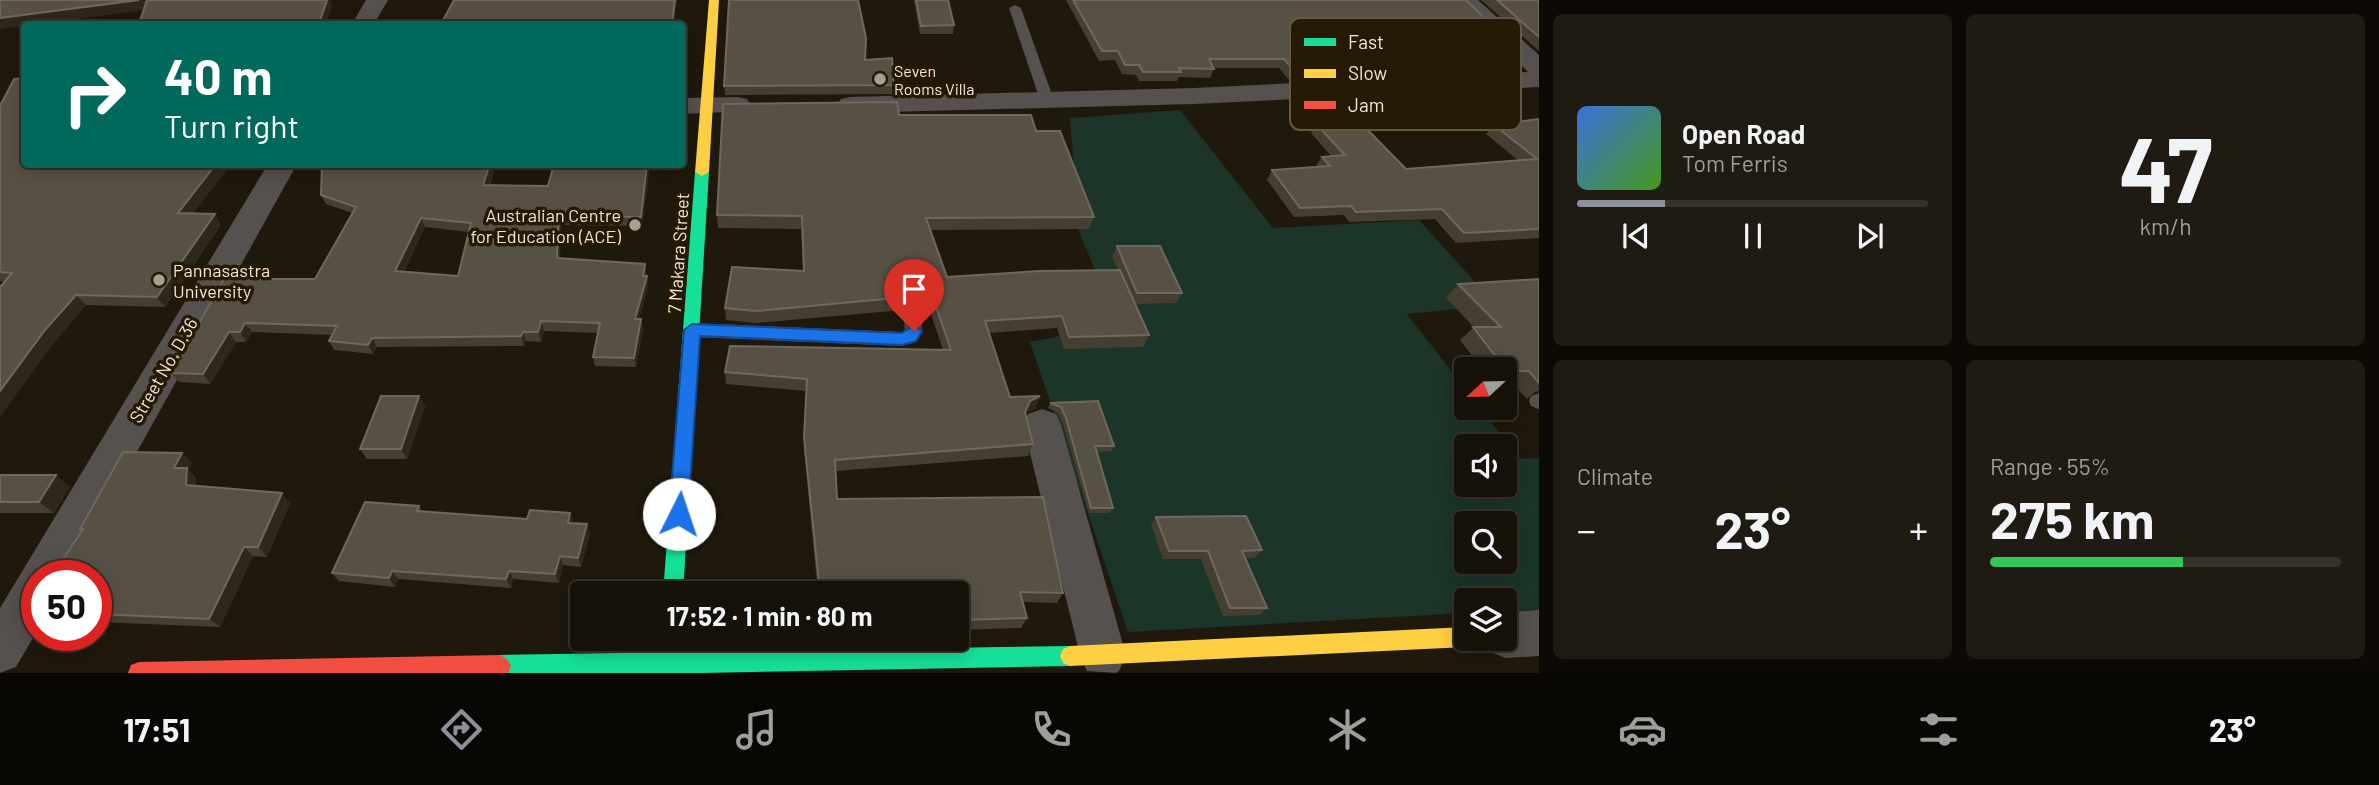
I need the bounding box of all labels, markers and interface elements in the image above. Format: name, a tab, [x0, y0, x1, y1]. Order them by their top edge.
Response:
legend	[1290, 18, 1521, 130]
text: Fast	[1348, 30, 1384, 53]
text: 40 m	[164, 46, 272, 105]
icon: right	[49, 49, 140, 140]
place label: Seven Rooms Villa	[894, 61, 974, 98]
text: Slow	[1348, 61, 1387, 84]
marker: Seven Rooms Villa	[872, 71, 888, 87]
text: Jam	[1348, 93, 1384, 116]
text: Turn right	[164, 106, 299, 144]
text: 47	[2119, 112, 2212, 221]
text: Open Road	[1682, 118, 1805, 149]
text: Tom Ferris	[1682, 149, 1788, 177]
street label: 7 Makara Street	[663, 192, 693, 314]
place label: Australian Centre for Education (ACE)	[470, 204, 621, 247]
text: km/h	[2139, 212, 2192, 240]
marker: Australian Centre for Education (ACE)	[627, 217, 643, 233]
icon: previous	[1617, 217, 1655, 255]
icon: pause	[1734, 217, 1772, 255]
icon: next	[1851, 217, 1889, 255]
place label: Pannasastra University	[173, 259, 270, 302]
pin	[884, 259, 944, 331]
icon: arrive	[895, 270, 933, 308]
marker: Pannasastra University	[151, 272, 167, 288]
street label: Street No. D.36	[124, 314, 202, 426]
north arrow	[1454, 357, 1517, 420]
map controls	[1454, 357, 1517, 651]
button: sound	[1454, 434, 1517, 497]
text: Range · 55%	[1990, 452, 2110, 480]
text: Climate	[1577, 462, 1653, 490]
position arrow	[642, 477, 716, 551]
text: 275 km	[1990, 487, 2154, 549]
text: 23°	[1714, 497, 1791, 559]
text: −	[1577, 506, 1596, 552]
text: +	[1909, 506, 1928, 552]
button: search	[1454, 511, 1517, 574]
speed limit sign: 50	[21, 560, 112, 651]
button: layers	[1454, 588, 1517, 651]
text: 17:52 · 1 min · 80 m	[667, 600, 872, 631]
icon: directions	[437, 705, 486, 754]
icon: music	[732, 705, 781, 754]
icon: phone	[1027, 705, 1076, 754]
icon: climate	[1323, 705, 1372, 754]
icon: car	[1618, 705, 1667, 754]
icon: filters	[1914, 705, 1963, 754]
text: 17:51	[123, 710, 190, 748]
text: 23°	[2209, 710, 2256, 748]

